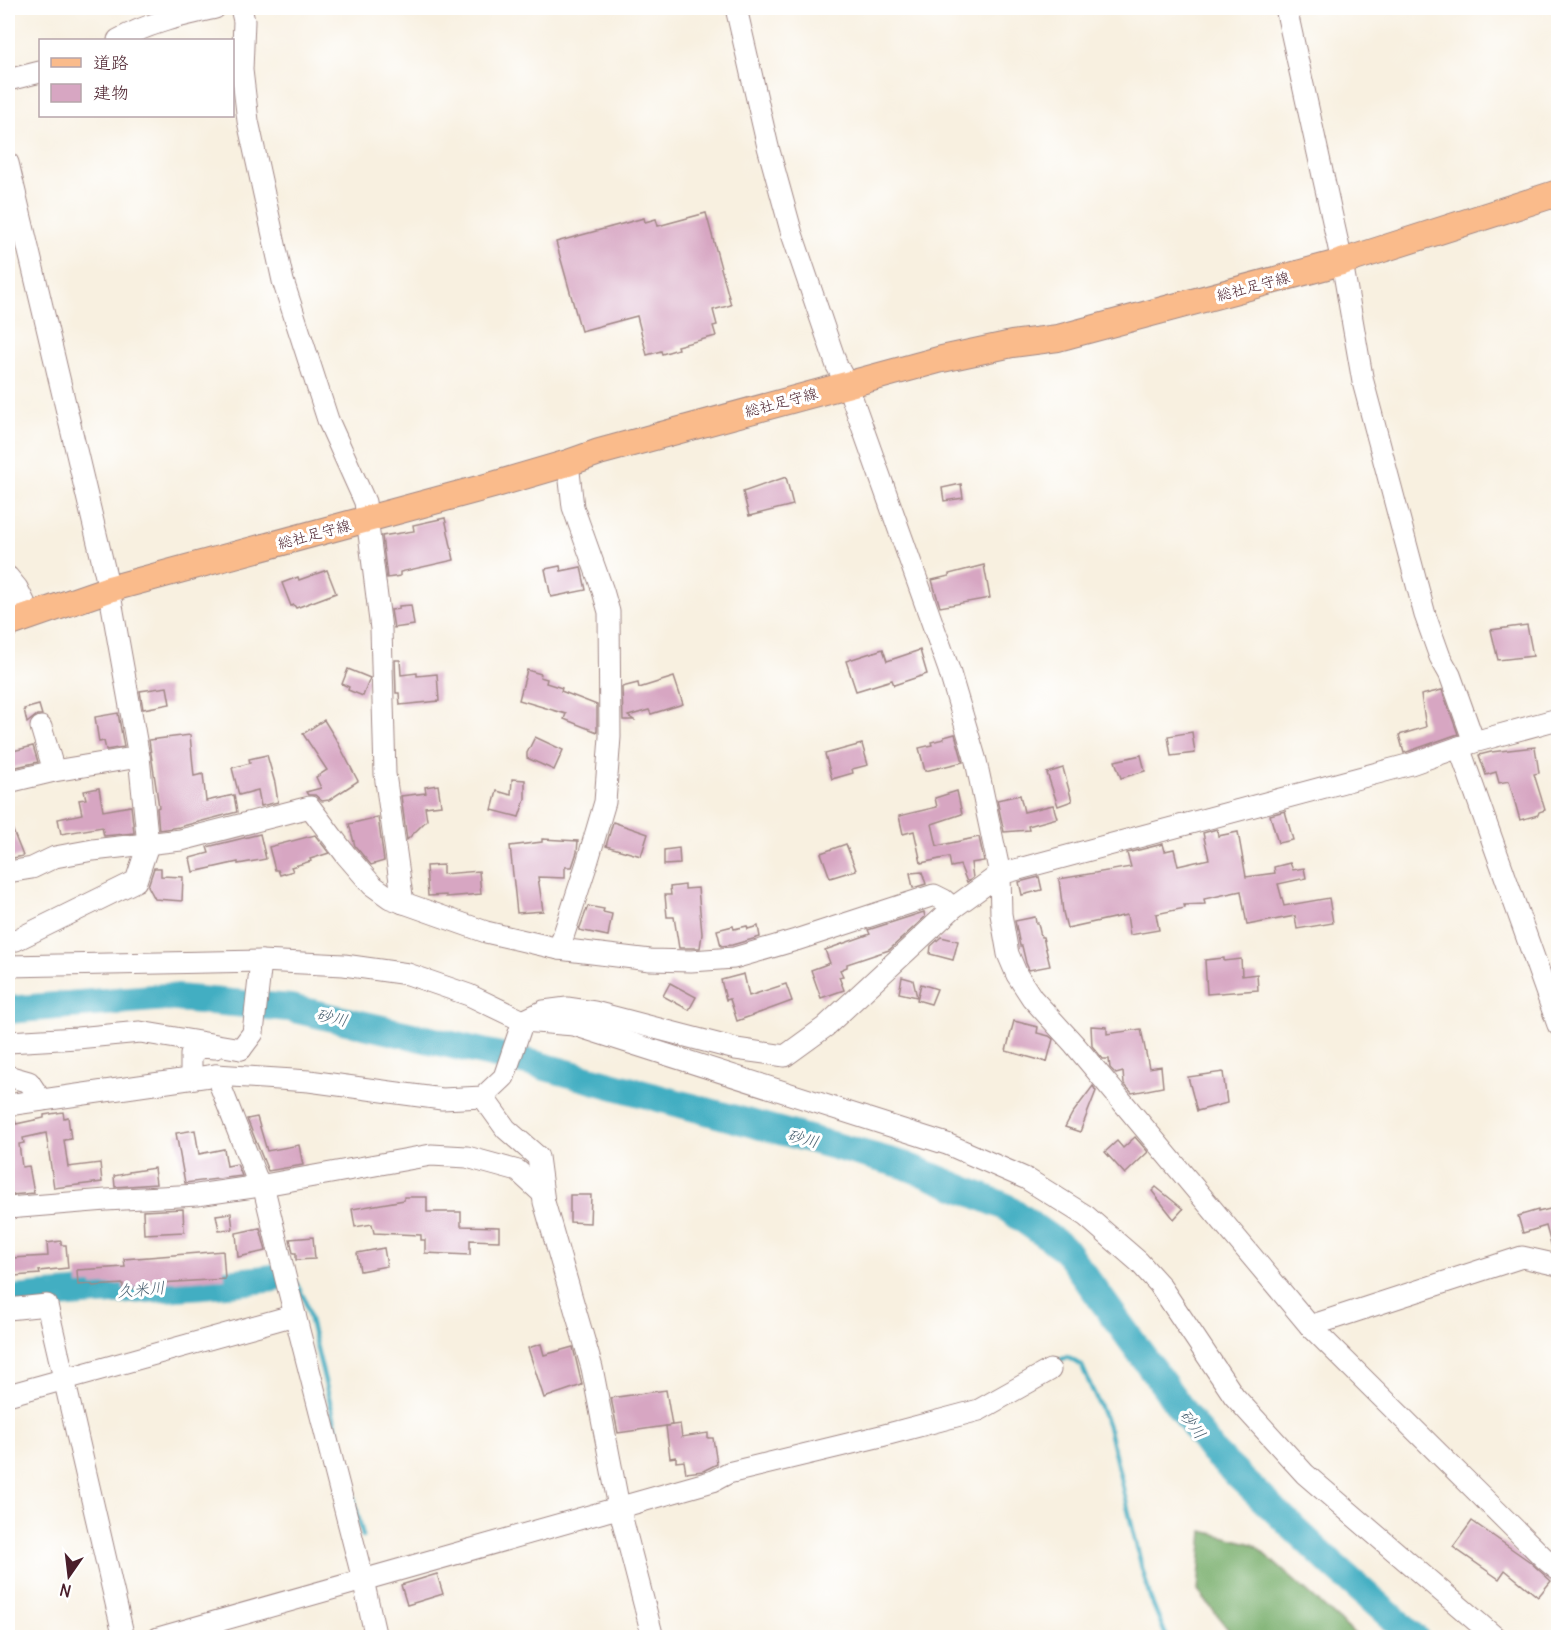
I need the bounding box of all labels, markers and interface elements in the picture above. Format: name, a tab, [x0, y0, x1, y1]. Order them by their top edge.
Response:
legend	[39, 39, 234, 117]
text: 道路	[93, 51, 129, 74]
text: 建物	[93, 81, 129, 104]
street label: 総社足守線	[1214, 267, 1292, 305]
street label: 総社足守線	[742, 383, 820, 421]
street label: 総社足守線	[275, 515, 353, 553]
water label: 砂川	[314, 1004, 350, 1030]
water label: 砂川	[785, 1124, 821, 1152]
water label: 久米川	[116, 1277, 166, 1301]
water label: 砂川	[1176, 1405, 1210, 1443]
north arrow	[39, 1546, 99, 1606]
text: N	[58, 1580, 73, 1602]

